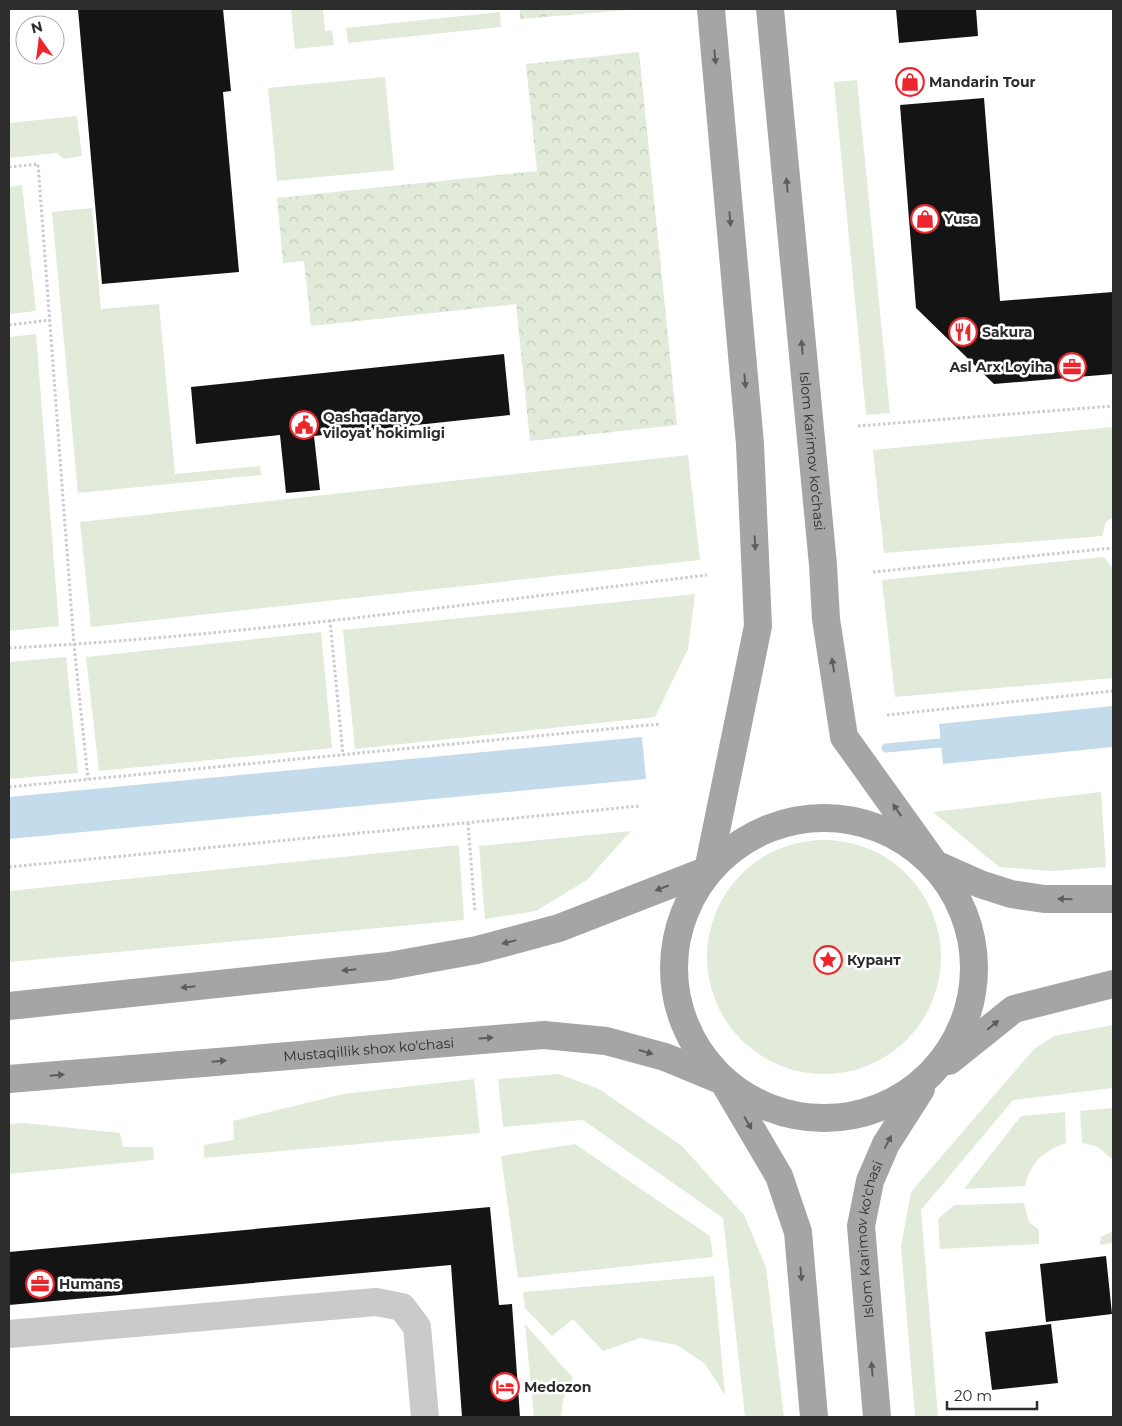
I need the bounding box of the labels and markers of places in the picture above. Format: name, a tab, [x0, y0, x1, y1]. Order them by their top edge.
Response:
shop icon: Mandarin Tour	[895, 67, 925, 97]
place label: Mandarin Tour	[929, 73, 1036, 91]
shop icon: Yusa	[910, 204, 940, 234]
place label: Yusa	[943, 210, 979, 228]
restaurant icon: Sakura	[948, 317, 978, 347]
place label: Sakura	[982, 323, 1032, 341]
office icon: Asl Arx Loyiha	[1057, 352, 1087, 382]
place label: Asl Arx Loyiha	[948, 358, 1053, 376]
place label: Qashqadaryo viloyat hokimligi	[322, 408, 445, 442]
public building icon: Qashqadaryo viloyat hokimligi	[289, 410, 319, 440]
place icon: Курант	[813, 945, 843, 975]
place label: Курант	[847, 951, 901, 969]
office icon: Humans	[25, 1269, 55, 1299]
place label: Humans	[59, 1275, 121, 1293]
hotel icon: Medozon	[490, 1372, 520, 1402]
place label: Medozon	[524, 1378, 591, 1396]

